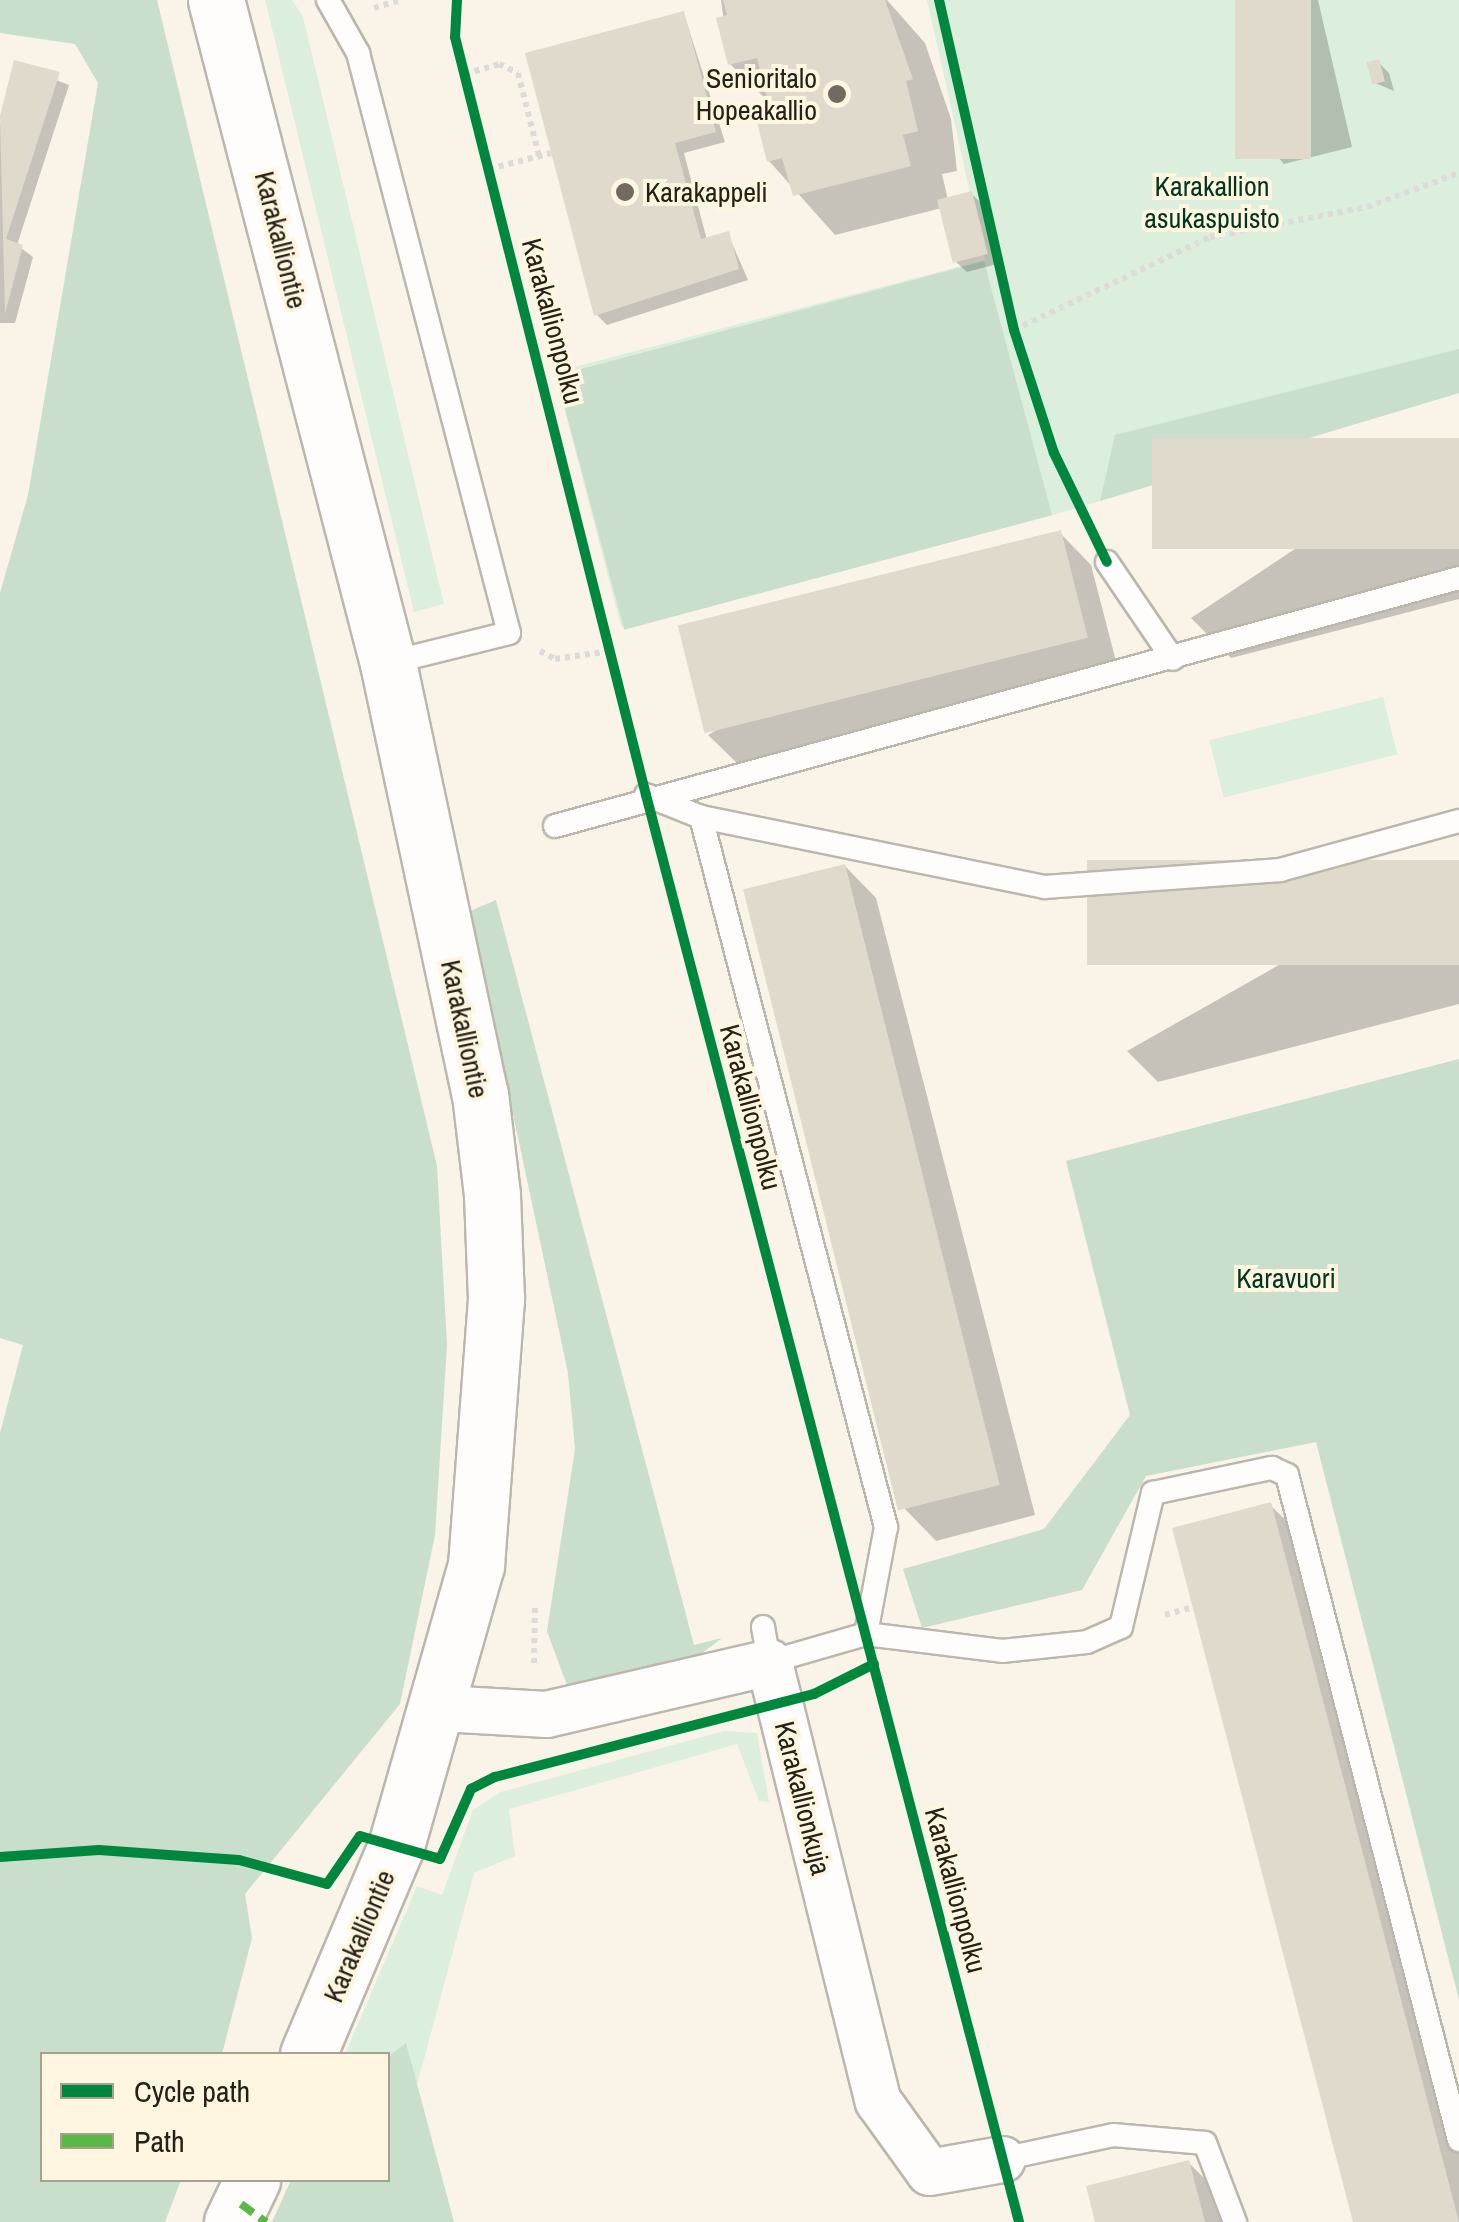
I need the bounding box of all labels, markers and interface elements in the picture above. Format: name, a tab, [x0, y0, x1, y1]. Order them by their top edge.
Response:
place label: Senioritalo Hopeakallio	[696, 61, 817, 127]
marker: Senioritalo Hopeakallio	[826, 83, 848, 105]
street label: Karakalliontie	[248, 168, 314, 312]
park label: Karakallion asukaspuisto	[1144, 169, 1280, 235]
place label: Karakappeli	[645, 175, 768, 209]
marker: Karakappeli	[614, 181, 636, 203]
street label: Karakallionpolku	[515, 235, 591, 407]
street label: Karakalliontie	[434, 957, 496, 1101]
street label: Karakallionpolku	[713, 1021, 789, 1193]
park label: Karavuori	[1236, 1261, 1336, 1295]
street label: Karakallionkuja	[768, 1718, 838, 1878]
street label: Karakallionpolku	[918, 1804, 994, 1976]
street label: Karakalliontie	[316, 1865, 402, 2007]
legend	[40, 2052, 390, 2182]
text: Cycle path	[134, 2071, 250, 2111]
text: Path	[134, 2121, 185, 2161]

